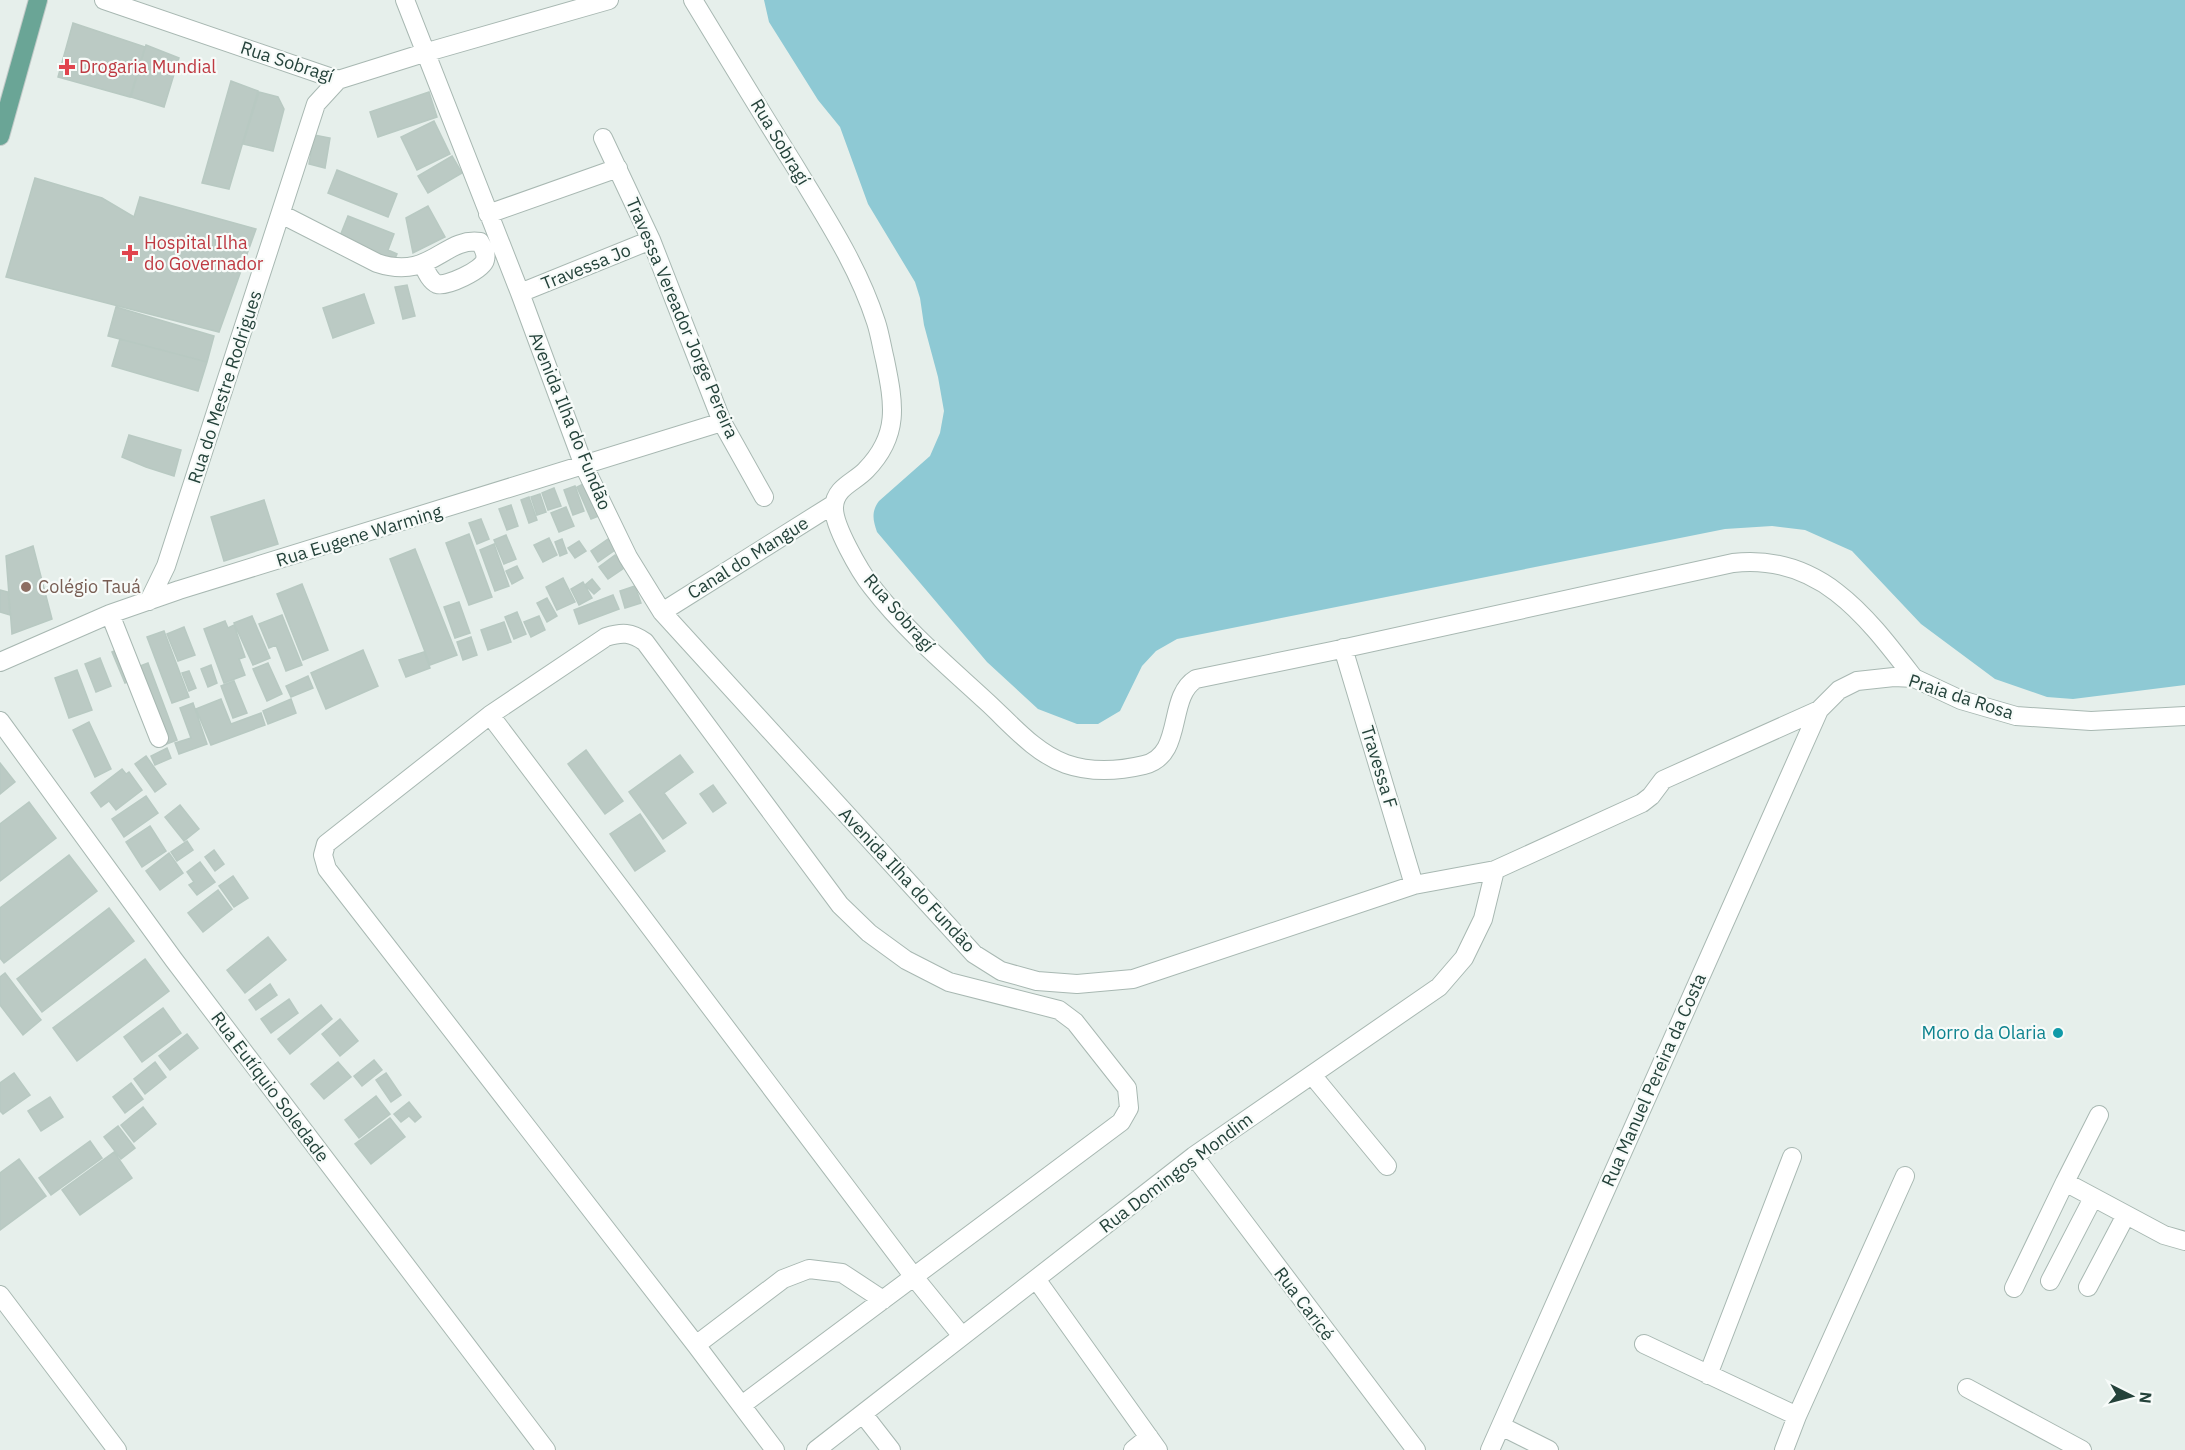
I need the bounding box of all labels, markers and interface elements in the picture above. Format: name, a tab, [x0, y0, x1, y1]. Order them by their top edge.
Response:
street label: Rua Sobragí	[238, 36, 337, 88]
place label: Drogaria Mundial	[79, 55, 216, 78]
marker: Drogaria Mundial	[60, 60, 74, 74]
street label: Rua Sobragí	[746, 94, 815, 190]
street label: Travessa Vereador Jorge Pereira	[621, 194, 744, 442]
place label: Hospital Ilha do Governador	[144, 231, 264, 275]
street label: Travessa Jo	[538, 238, 634, 295]
marker: Hospital Ilha do Governador	[121, 244, 139, 262]
street label: Rua do Mestre Rodrigues	[182, 287, 267, 486]
street label: Avenida Ilha do Fundão	[524, 328, 617, 513]
street label: Rua Eugene Warming	[273, 499, 445, 572]
street label: Canal do Mangue	[683, 511, 813, 604]
street label: Rua Sobragí	[859, 569, 940, 657]
place label: Colégio Tauá	[38, 575, 141, 598]
marker: Colégio Tauá	[19, 580, 33, 594]
street label: Praia da Rosa	[1906, 669, 2017, 724]
street label: Travessa F	[1356, 723, 1403, 811]
street label: Avenida Ilha do Fundão	[834, 802, 981, 957]
street label: Rua Manuel Pereira da Costa	[1596, 969, 1711, 1190]
street label: Rua Eutíquio Soledade	[206, 1007, 335, 1167]
place label: Morro da Olaria	[1922, 1021, 2046, 1044]
marker: Morro da Olaria	[2051, 1026, 2065, 1040]
street label: Rua Domingos Mondim	[1094, 1107, 1257, 1238]
street label: Rua Caricé	[1269, 1262, 1340, 1345]
north arrow	[2101, 1366, 2161, 1426]
text: N	[2135, 1391, 2156, 1404]

